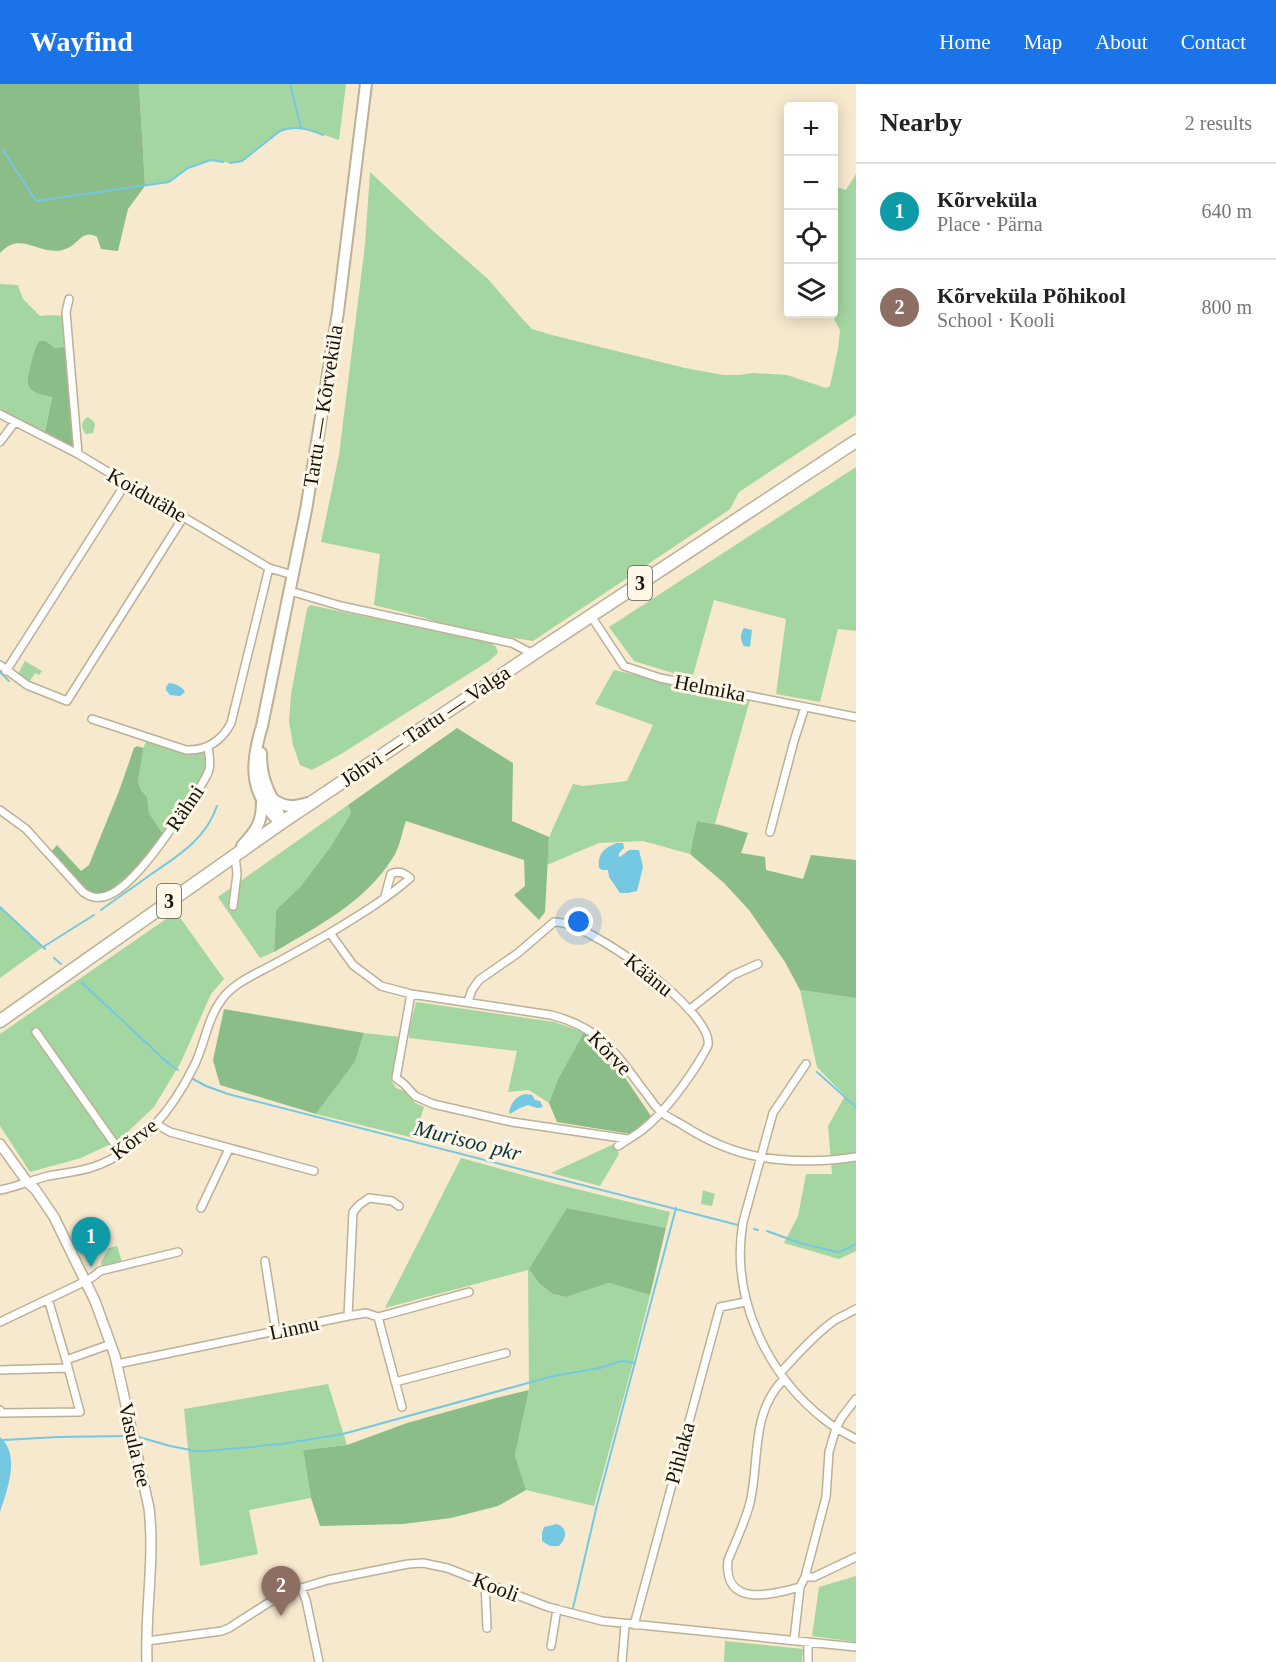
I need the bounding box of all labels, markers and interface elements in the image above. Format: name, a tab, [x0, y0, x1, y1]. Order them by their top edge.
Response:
text: Wayfind	[30, 26, 133, 57]
text: Home	[939, 30, 991, 54]
text: Map	[1024, 30, 1062, 54]
text: About	[1095, 30, 1148, 54]
text: Contact	[1181, 30, 1246, 54]
map controls	[784, 102, 838, 318]
button: +	[784, 102, 838, 156]
text: Nearby	[880, 108, 962, 137]
text: 2 results	[1185, 112, 1252, 134]
button: −	[784, 156, 838, 210]
text: Kõrveküla	[937, 187, 1037, 212]
text: 1	[895, 200, 905, 222]
text: 640 m	[1201, 200, 1252, 222]
button: locate	[784, 210, 838, 264]
text: Place · Pärna	[937, 213, 1043, 235]
button: layers	[784, 264, 838, 318]
text: Kõrveküla Põhikool	[937, 283, 1126, 308]
text: 2	[895, 296, 905, 318]
text: 800 m	[1201, 296, 1252, 318]
text: School · Kooli	[937, 309, 1055, 331]
street label: Tartu — Kõrveküla	[298, 322, 348, 489]
street label: Koidutähe	[103, 463, 191, 527]
road number: 3	[628, 566, 652, 600]
street label: Jõhvi — Tartu — Valga	[336, 660, 515, 792]
street label: Helmika	[672, 669, 748, 707]
street label: Rähni	[161, 780, 209, 836]
road number: 3	[157, 884, 181, 918]
your location	[564, 907, 593, 936]
street label: Käänu	[620, 948, 678, 1002]
street label: Kõrve	[583, 1026, 637, 1080]
street label: Kõrve	[106, 1113, 162, 1165]
water label: Murisoo pkr	[411, 1115, 524, 1166]
pin: 1	[72, 1218, 110, 1267]
street label: Linnu	[267, 1311, 322, 1345]
street label: Vasula tee	[114, 1401, 156, 1489]
street label: Pihlaka	[660, 1419, 700, 1487]
pin: 2	[262, 1566, 300, 1616]
street label: Kooli	[469, 1567, 523, 1607]

